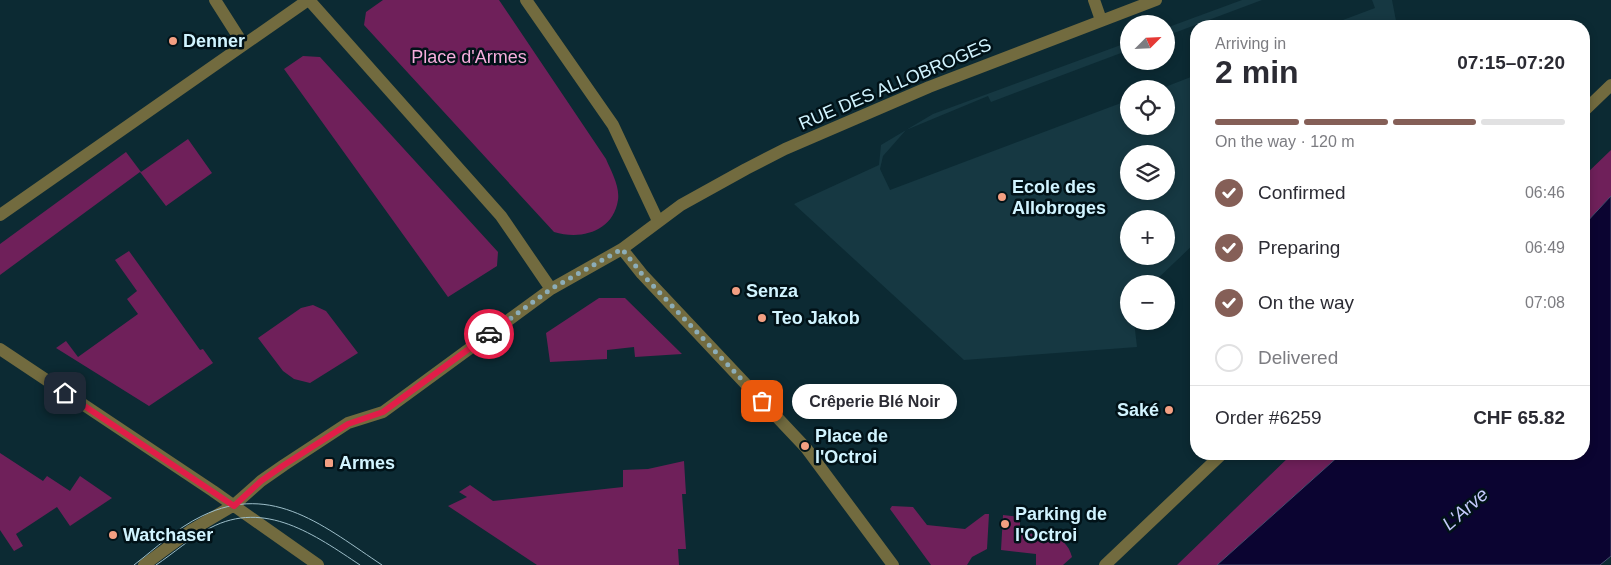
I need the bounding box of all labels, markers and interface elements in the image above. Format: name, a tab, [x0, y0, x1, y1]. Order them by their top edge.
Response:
north arrow	[1120, 15, 1175, 70]
map controls	[1120, 15, 1175, 330]
place label: Denner	[183, 31, 245, 51]
street label: RUE DES ALLOBROGES	[796, 34, 994, 134]
marker: Denner	[167, 35, 179, 47]
text: Arriving in	[1215, 35, 1286, 52]
park label: Place d'Armes	[411, 47, 527, 67]
text: 07:15–07:20	[1457, 52, 1565, 73]
text: 2 min	[1215, 54, 1299, 90]
button: locate	[1120, 80, 1175, 135]
text: On the way · 120 m	[1215, 133, 1355, 150]
button: layers	[1120, 145, 1175, 200]
place label: Ecole des Allobroges	[1012, 177, 1106, 218]
icon: check	[1215, 179, 1243, 207]
text: Confirmed	[1258, 182, 1346, 203]
text: 06:46	[1525, 184, 1565, 201]
marker: Ecole des Allobroges	[996, 191, 1008, 203]
button: +	[1120, 210, 1175, 265]
icon: check	[1215, 234, 1243, 262]
text: Preparing	[1258, 237, 1340, 258]
text: 06:49	[1525, 239, 1565, 256]
button: −	[1120, 275, 1175, 330]
place label: Senza	[746, 281, 799, 301]
marker: Senza	[730, 285, 742, 297]
icon: check	[1215, 289, 1243, 317]
text: On the way	[1258, 292, 1354, 313]
text: 07:08	[1525, 294, 1565, 311]
place label: Teo Jakob	[772, 308, 860, 328]
courier	[464, 309, 514, 359]
marker: Teo Jakob	[756, 312, 768, 324]
icon: car	[475, 320, 503, 348]
text: Delivered	[1258, 347, 1338, 368]
pin	[44, 372, 86, 414]
icon: home	[51, 379, 79, 407]
pin	[741, 380, 783, 422]
callout: Crêperie Blé Noir	[792, 384, 957, 418]
icon: bag	[748, 387, 776, 415]
text: Crêperie Blé Noir	[809, 393, 940, 410]
place label: Saké	[1117, 400, 1159, 420]
marker: Saké	[1163, 404, 1175, 416]
text: Order #6259	[1215, 407, 1322, 428]
text: CHF 65.82	[1473, 407, 1565, 428]
place label: Place de l'Octroi	[815, 426, 888, 467]
marker: Place de l'Octroi	[799, 440, 811, 452]
place label: Armes	[339, 453, 395, 473]
marker: Armes	[323, 457, 335, 469]
water label: L'Arve	[1438, 484, 1492, 534]
place label: Parking de l'Octroi	[1015, 504, 1107, 545]
marker: Parking de l'Octroi	[999, 518, 1011, 530]
place label: Watchaser	[123, 525, 213, 545]
marker: Watchaser	[107, 529, 119, 541]

